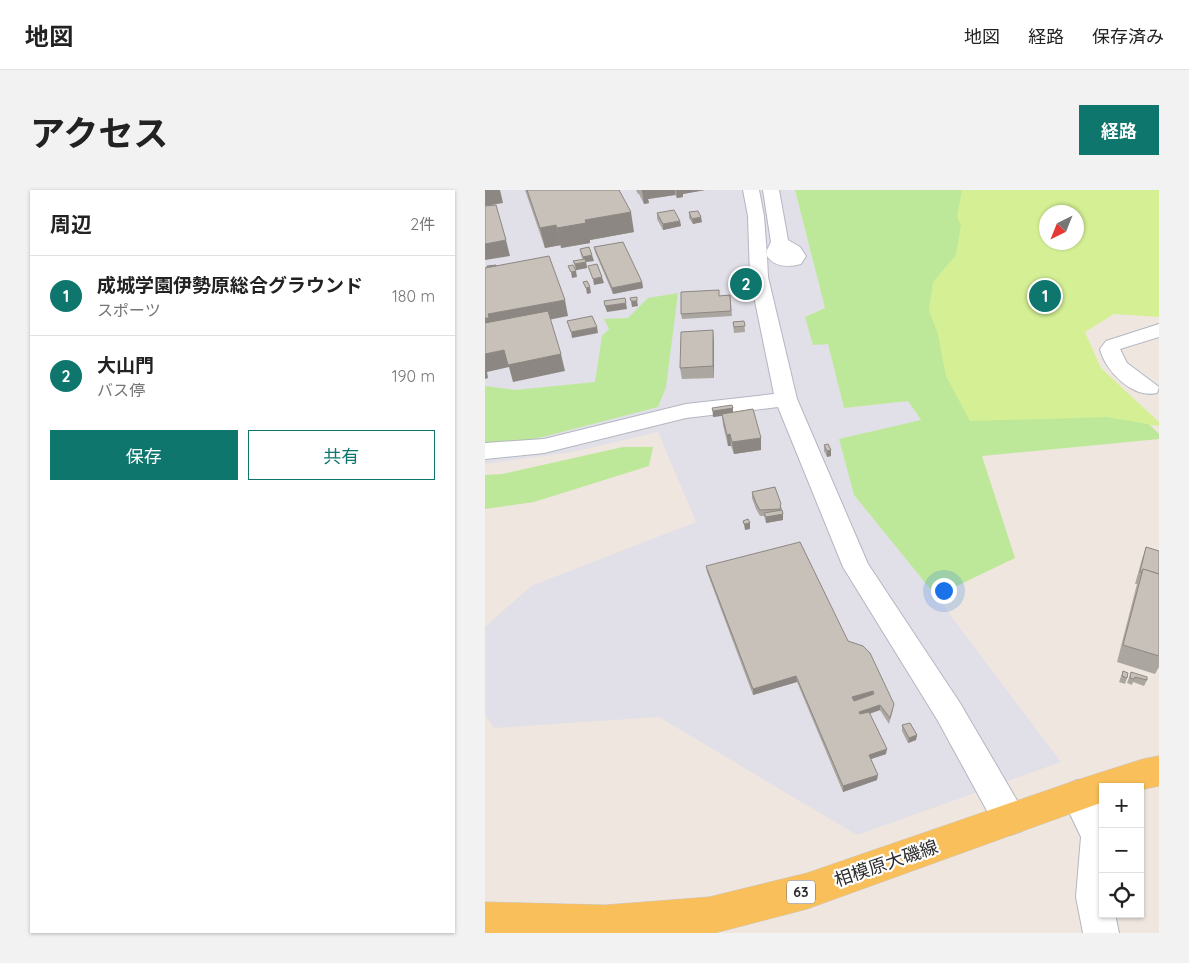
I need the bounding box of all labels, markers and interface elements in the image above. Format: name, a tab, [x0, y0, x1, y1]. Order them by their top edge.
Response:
text: 地図	[25, 21, 73, 51]
text: 地図	[964, 25, 1000, 48]
text: 経路	[1028, 25, 1064, 48]
text: 保存済み	[1092, 25, 1164, 48]
button: 経路	[1079, 105, 1159, 155]
text: アクセス	[30, 111, 168, 155]
north arrow	[1039, 205, 1084, 250]
text: 周辺	[50, 211, 92, 237]
text: 2件	[410, 214, 435, 234]
pin: 2	[730, 265, 762, 303]
text: 成城学園伊勢原総合グラウンド	[97, 273, 363, 297]
pin: 1	[1029, 277, 1061, 315]
text: 1	[63, 286, 69, 306]
text: 180 m	[392, 286, 435, 306]
text: スポーツ	[97, 300, 161, 320]
text: 大山門	[97, 353, 154, 377]
text: 2	[61, 366, 71, 386]
text: 190 m	[392, 366, 435, 386]
text: バス停	[97, 380, 145, 400]
button: 保存	[50, 430, 238, 480]
button: 共有	[248, 430, 435, 480]
your location	[931, 578, 957, 604]
map controls	[1099, 783, 1144, 918]
button: +	[1099, 783, 1144, 828]
button: −	[1099, 828, 1144, 873]
street label: 相模原大磯線	[831, 835, 941, 891]
button: locate	[1099, 873, 1144, 918]
road number: 63	[787, 880, 815, 904]

